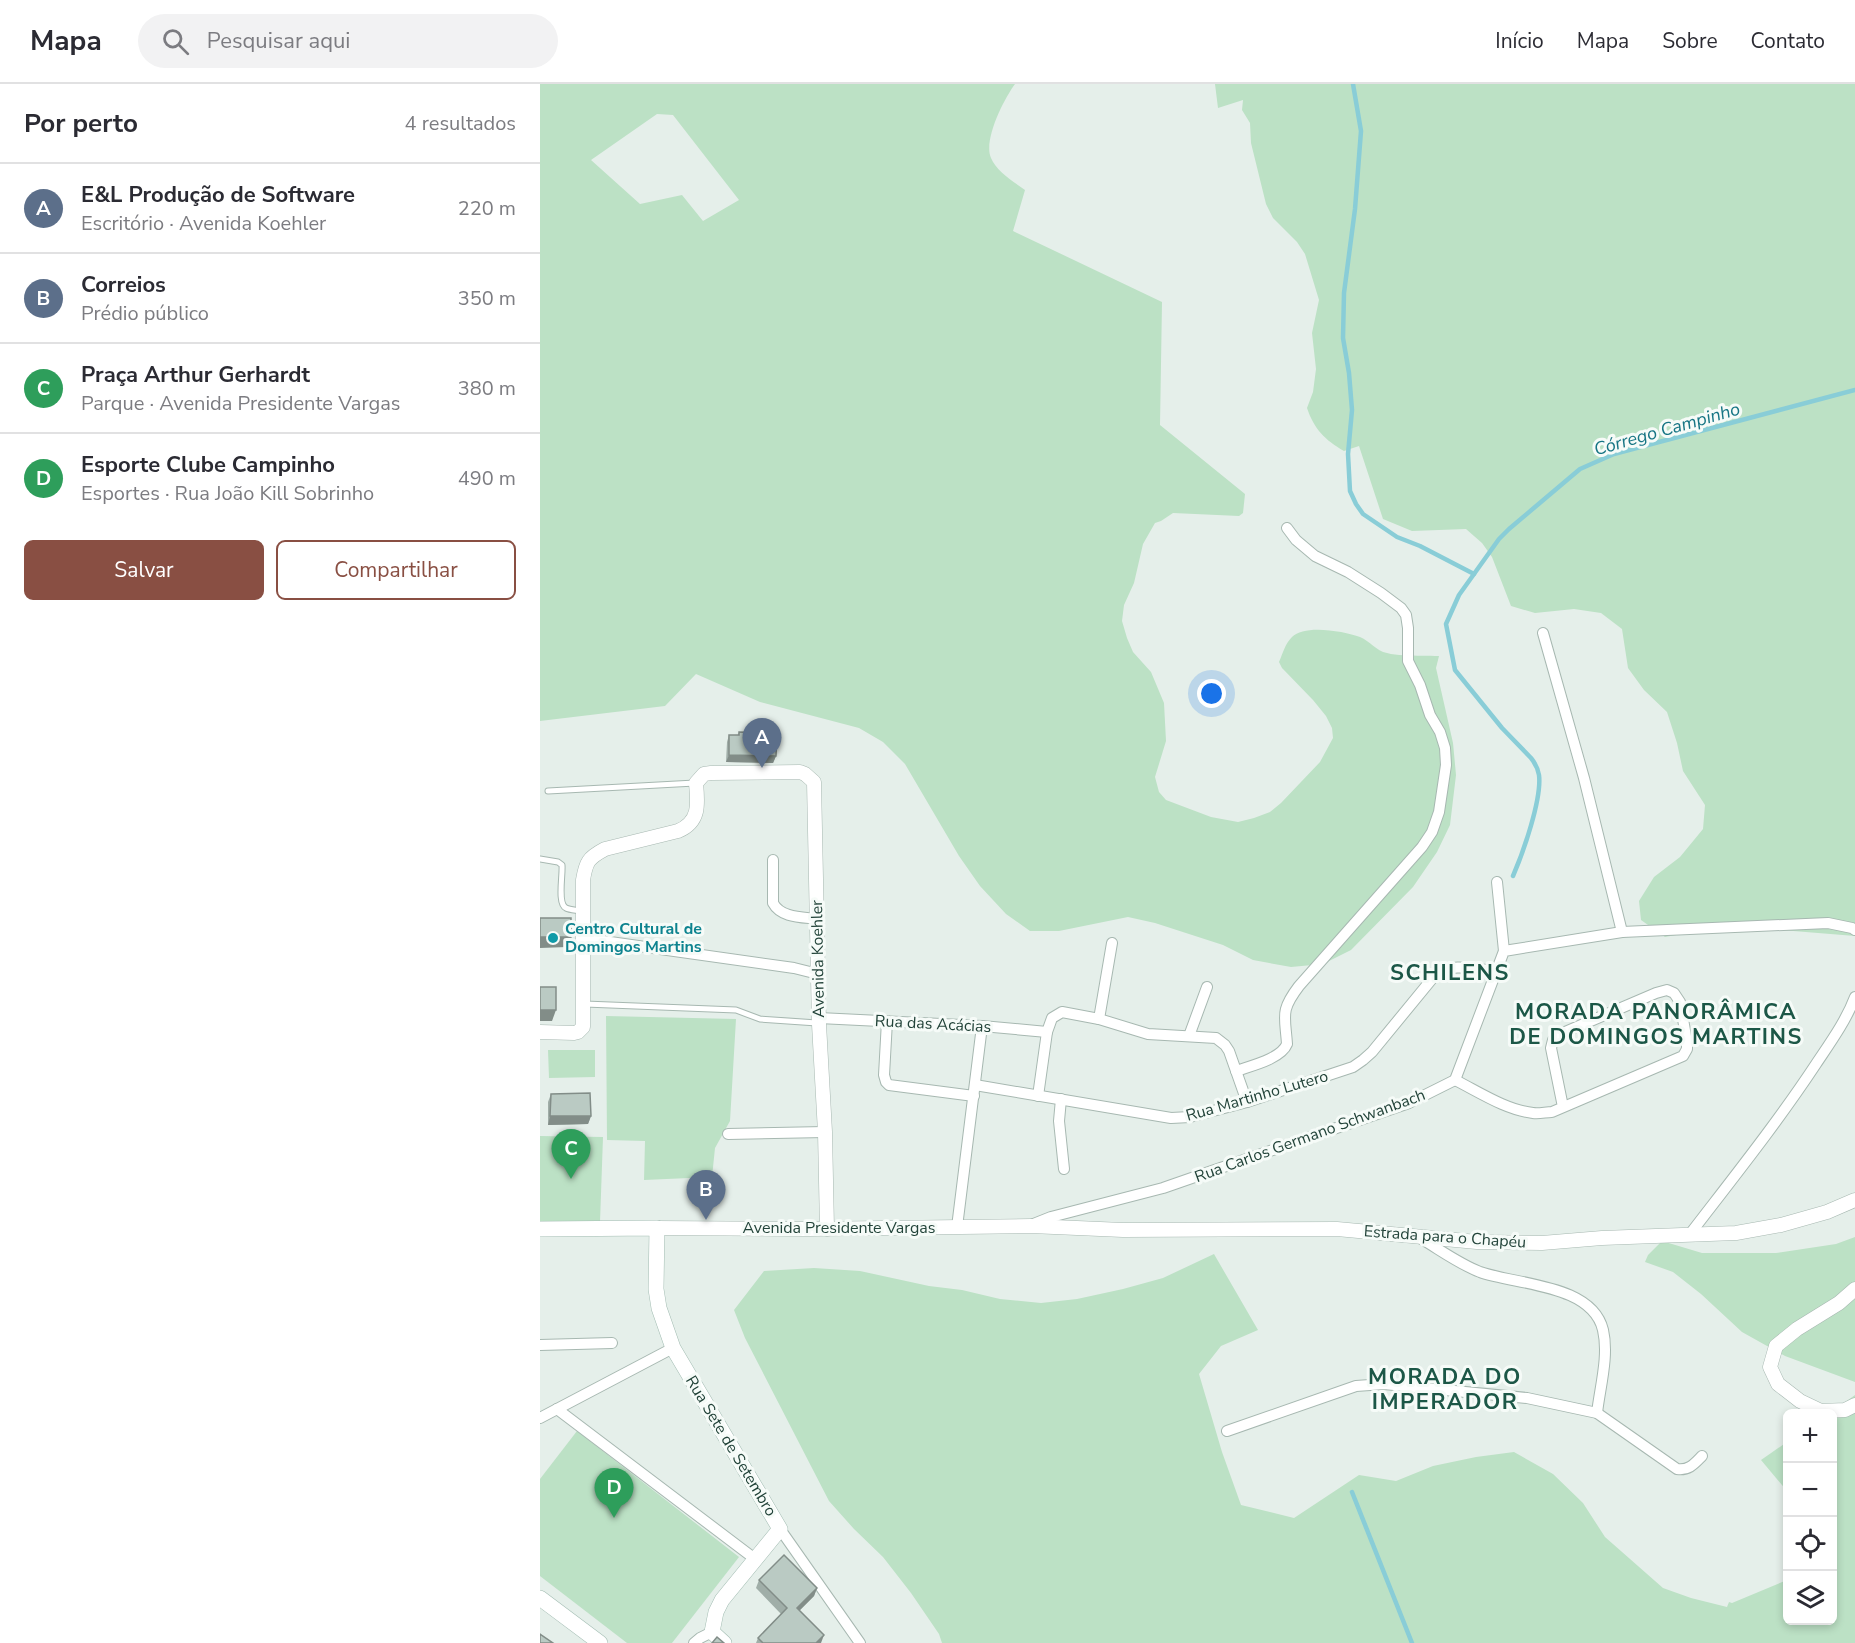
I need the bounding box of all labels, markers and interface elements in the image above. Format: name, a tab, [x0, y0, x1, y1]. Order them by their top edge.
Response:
search box	[138, 14, 558, 68]
text: Mapa	[30, 22, 102, 60]
icon: search	[159, 25, 192, 58]
text: Pesquisar aqui	[207, 26, 350, 56]
text: Início	[1495, 27, 1544, 55]
text: Mapa	[1577, 27, 1629, 55]
text: Sobre	[1662, 27, 1718, 55]
text: Contato	[1751, 27, 1825, 55]
text: Por perto	[24, 106, 138, 141]
text: 4 resultados	[405, 110, 516, 137]
text: E&L Produção de Software	[81, 180, 355, 210]
text: A	[36, 195, 51, 222]
text: 220 m	[458, 195, 516, 222]
text: Escritório · Avenida Koehler	[81, 210, 326, 237]
text: Correios	[81, 270, 166, 300]
text: B	[37, 285, 50, 312]
text: 350 m	[458, 285, 516, 312]
text: Prédio público	[81, 300, 209, 327]
text: Praça Arthur Gerhardt	[81, 360, 310, 390]
text: C	[37, 375, 50, 402]
text: 380 m	[458, 375, 516, 402]
text: Parque · Avenida Presidente Vargas	[81, 390, 400, 417]
water label: Córrego Campinho	[1591, 397, 1743, 461]
text: Esporte Clube Campinho	[81, 450, 335, 480]
text: D	[36, 465, 51, 492]
text: 490 m	[458, 465, 516, 492]
text: Esportes · Rua João Kill Sobrinho	[81, 480, 374, 507]
button: Salvar	[24, 540, 264, 600]
button: Compartilhar	[276, 540, 516, 600]
your location	[1197, 679, 1226, 708]
pin: A	[742, 718, 782, 768]
street label: Avenida Koehler	[806, 900, 830, 1018]
place label: Centro Cultural de Domingos Martins	[565, 918, 702, 958]
marker: Centro Cultural de Domingos Martins	[546, 931, 560, 945]
district label: SCHILENS	[1390, 958, 1510, 988]
district label: MORADA PANORÂMICA DE DOMINGOS MARTINS	[1509, 997, 1803, 1052]
street label: Rua das Acácias	[874, 1010, 992, 1038]
street label: Rua Martinho Lutero	[1183, 1065, 1331, 1127]
street label: Rua Carlos Germano Schwanbach	[1192, 1084, 1428, 1188]
pin: C	[552, 1130, 591, 1179]
pin: B	[686, 1170, 726, 1220]
street label: Avenida Presidente Vargas	[743, 1217, 935, 1239]
street label: Estrada para o Chapéu	[1363, 1220, 1527, 1254]
district label: MORADA DO IMPERADOR	[1368, 1362, 1522, 1417]
street label: Rua Sete de Setembro	[680, 1371, 782, 1521]
map controls	[1783, 1409, 1837, 1625]
button: +	[1783, 1409, 1837, 1463]
button: −	[1783, 1463, 1837, 1517]
pin: D	[594, 1468, 634, 1518]
button: locate	[1783, 1517, 1837, 1571]
button: layers	[1783, 1571, 1837, 1625]

